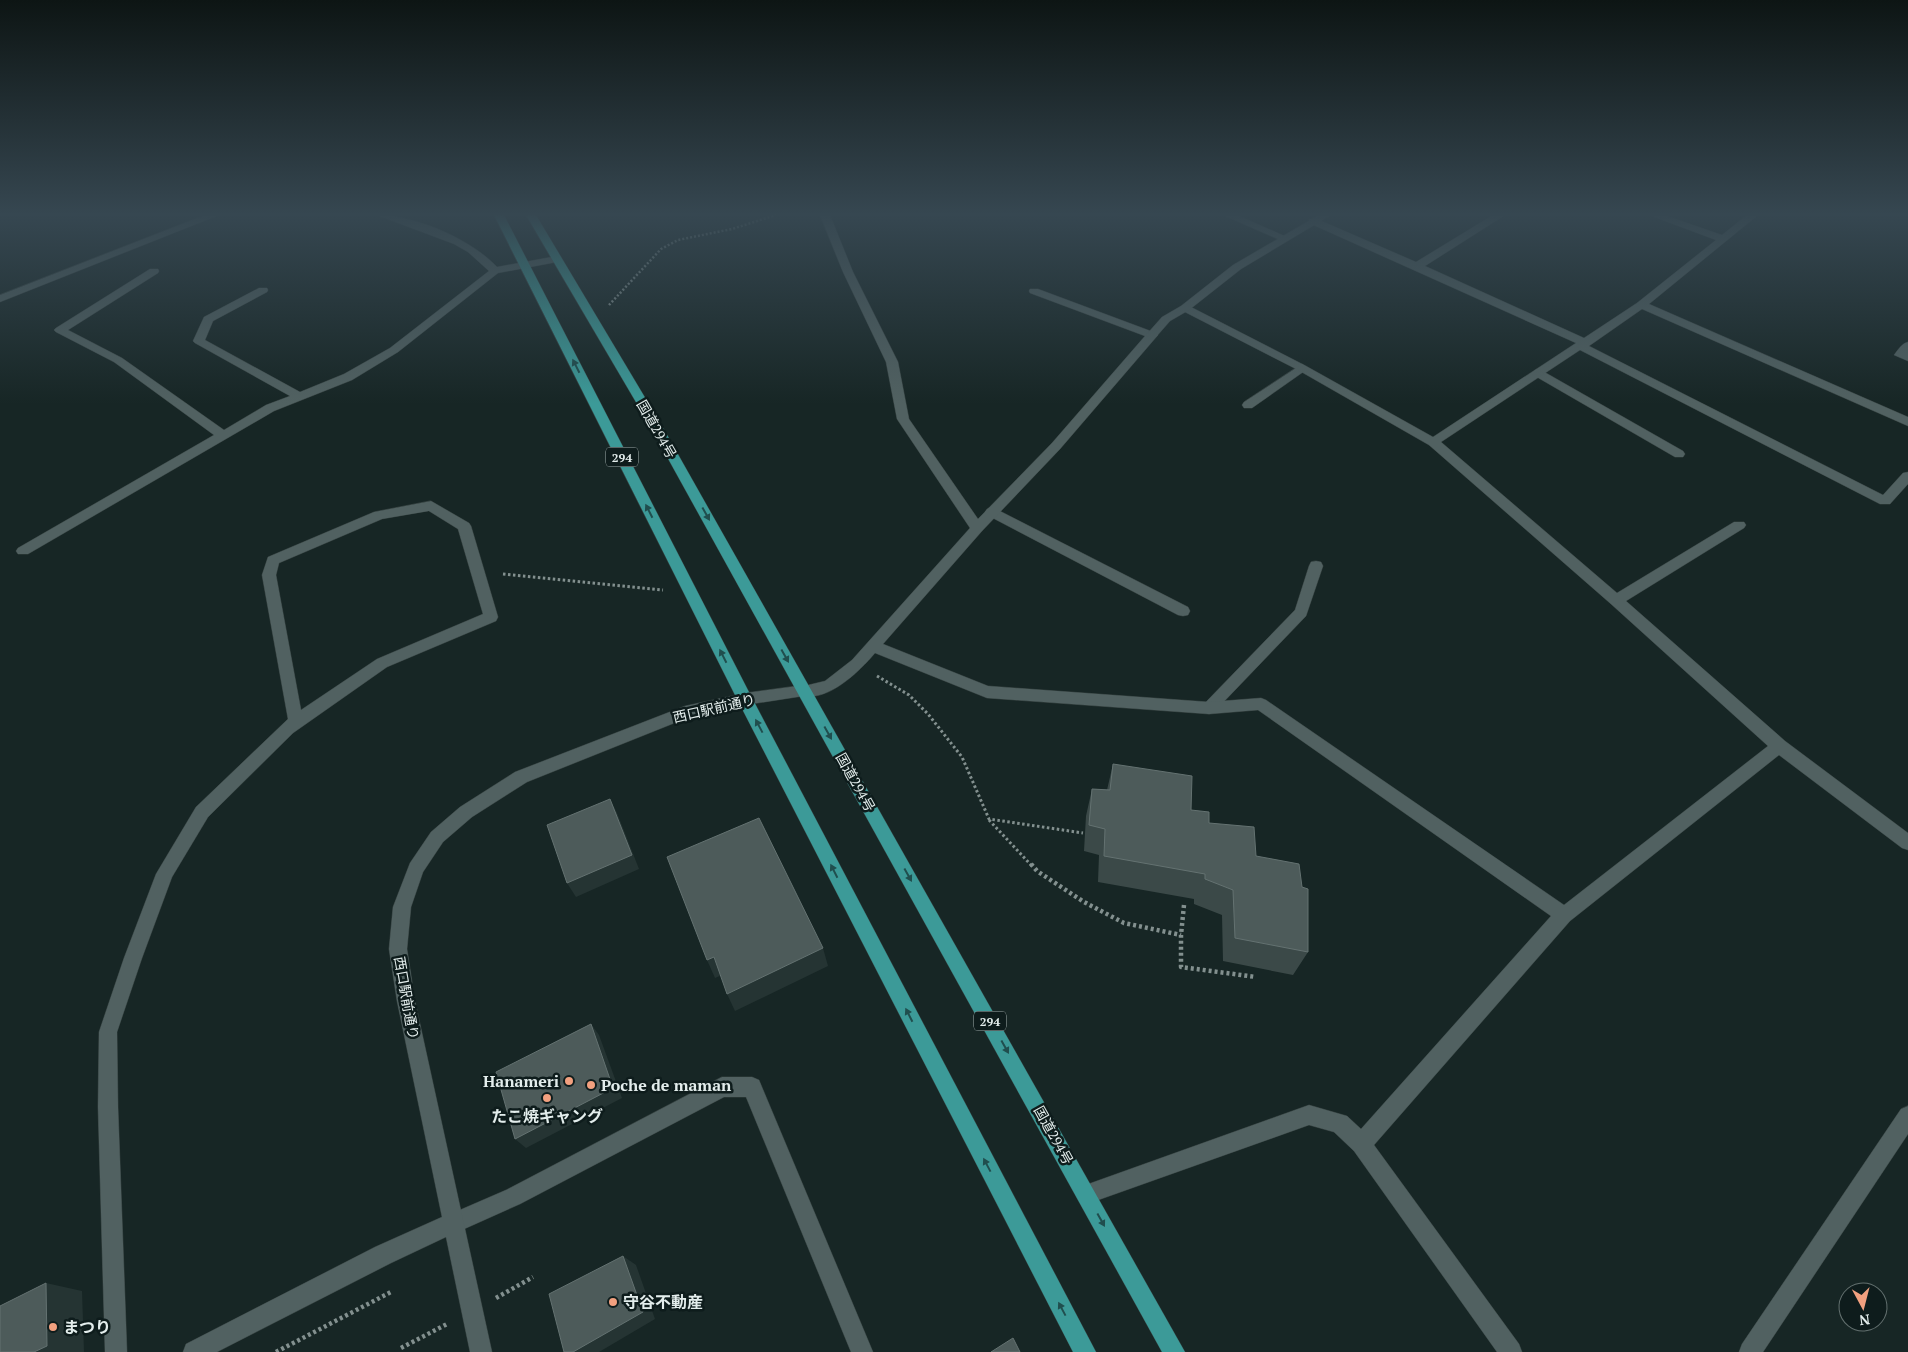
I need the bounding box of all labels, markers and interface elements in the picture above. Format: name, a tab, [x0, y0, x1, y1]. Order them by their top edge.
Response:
one-way arrow	[572, 359, 580, 373]
street label: 国道294号	[633, 396, 681, 462]
road number: 294	[606, 448, 638, 467]
one-way arrow	[645, 504, 653, 518]
one-way arrow	[702, 507, 710, 522]
one-way arrow	[719, 649, 727, 663]
one-way arrow	[781, 649, 789, 663]
street label: 西口駅前通り	[671, 689, 757, 727]
one-way arrow	[755, 719, 763, 734]
one-way arrow	[824, 727, 833, 740]
street label: 国道294号	[832, 749, 880, 815]
one-way arrow	[830, 863, 838, 878]
one-way arrow	[904, 868, 912, 883]
street label: 西口駅前通り	[390, 955, 424, 1041]
one-way arrow	[905, 1007, 913, 1022]
road number: 294	[974, 1011, 1006, 1030]
one-way arrow	[1000, 1041, 1009, 1054]
place label: Hanameri	[483, 1070, 559, 1092]
place label: Poche de maman	[601, 1074, 732, 1096]
marker: Hanameri	[563, 1075, 575, 1087]
marker: Poche de maman	[585, 1079, 597, 1091]
marker: たこ焼ギャング	[541, 1092, 553, 1104]
street label: 国道294号	[1030, 1102, 1078, 1168]
place label: たこ焼ギャング	[491, 1105, 603, 1127]
one-way arrow	[983, 1157, 991, 1172]
one-way arrow	[1097, 1212, 1105, 1227]
north arrow	[1838, 1282, 1888, 1332]
place label: 守谷不動産	[623, 1291, 703, 1313]
marker: 守谷不動産	[607, 1296, 619, 1308]
one-way arrow	[1058, 1302, 1066, 1316]
text: N	[1858, 1310, 1871, 1331]
place label: まつり	[63, 1316, 111, 1338]
marker: まつり	[47, 1321, 59, 1333]

